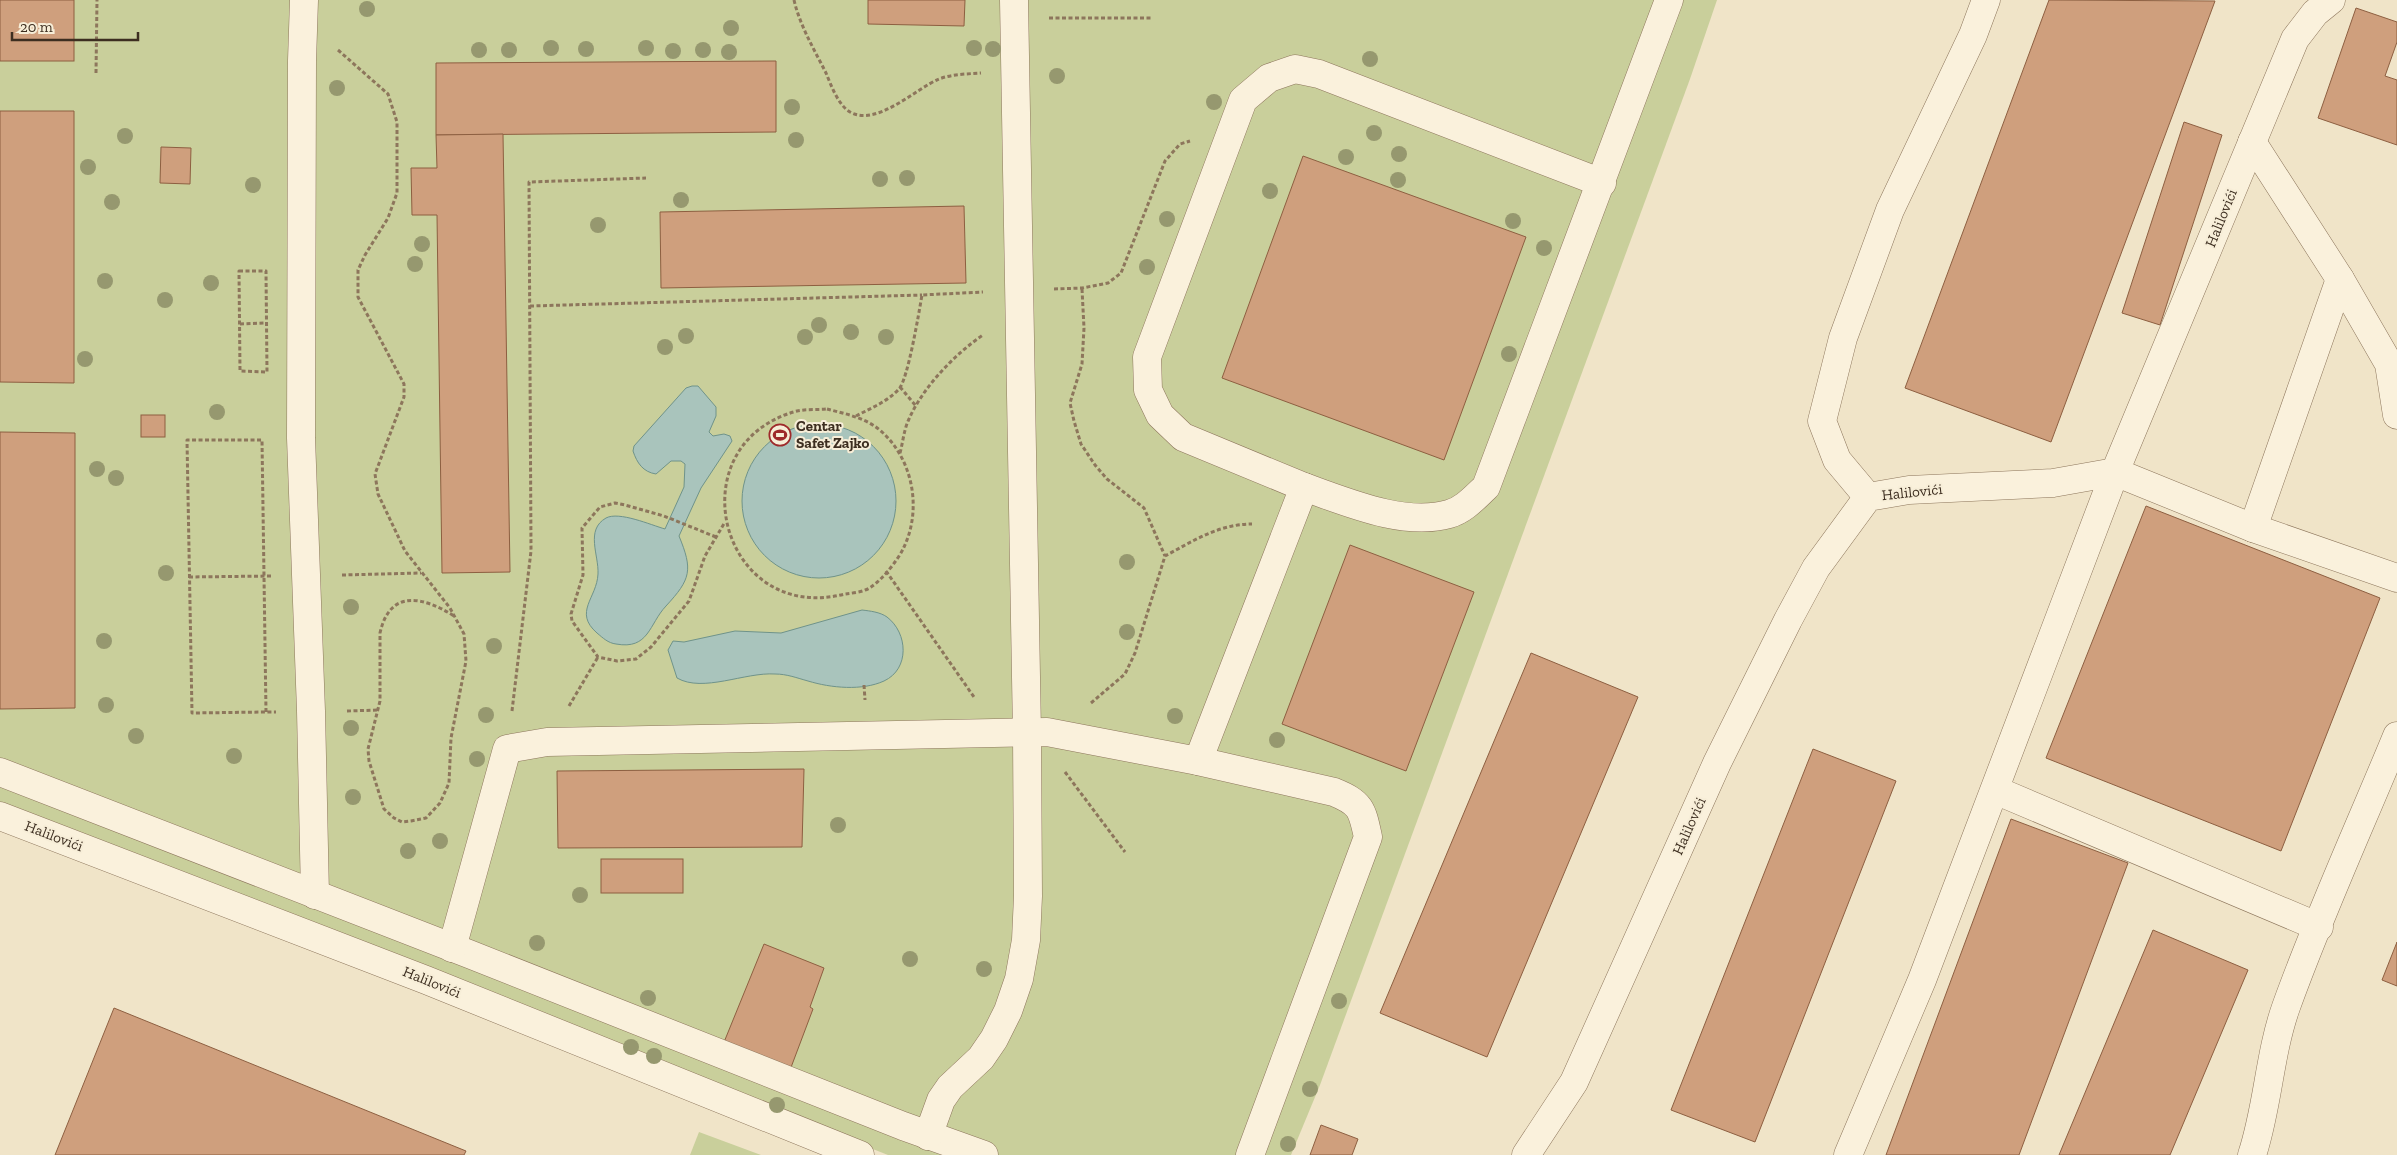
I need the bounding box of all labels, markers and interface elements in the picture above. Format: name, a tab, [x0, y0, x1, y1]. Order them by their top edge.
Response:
scale bar	[12, 10, 139, 42]
text: 20 m	[20, 18, 53, 36]
street label: Halilovići	[2201, 186, 2241, 250]
place label: Centar Safet Zajko	[796, 417, 870, 452]
sports icon: Centar Safet Zajko	[768, 423, 792, 447]
street label: Halilovići	[1881, 480, 1943, 504]
street label: Halilovići	[1668, 794, 1710, 858]
street label: Halilovići	[22, 817, 86, 855]
street label: Halilovići	[400, 962, 464, 1002]

